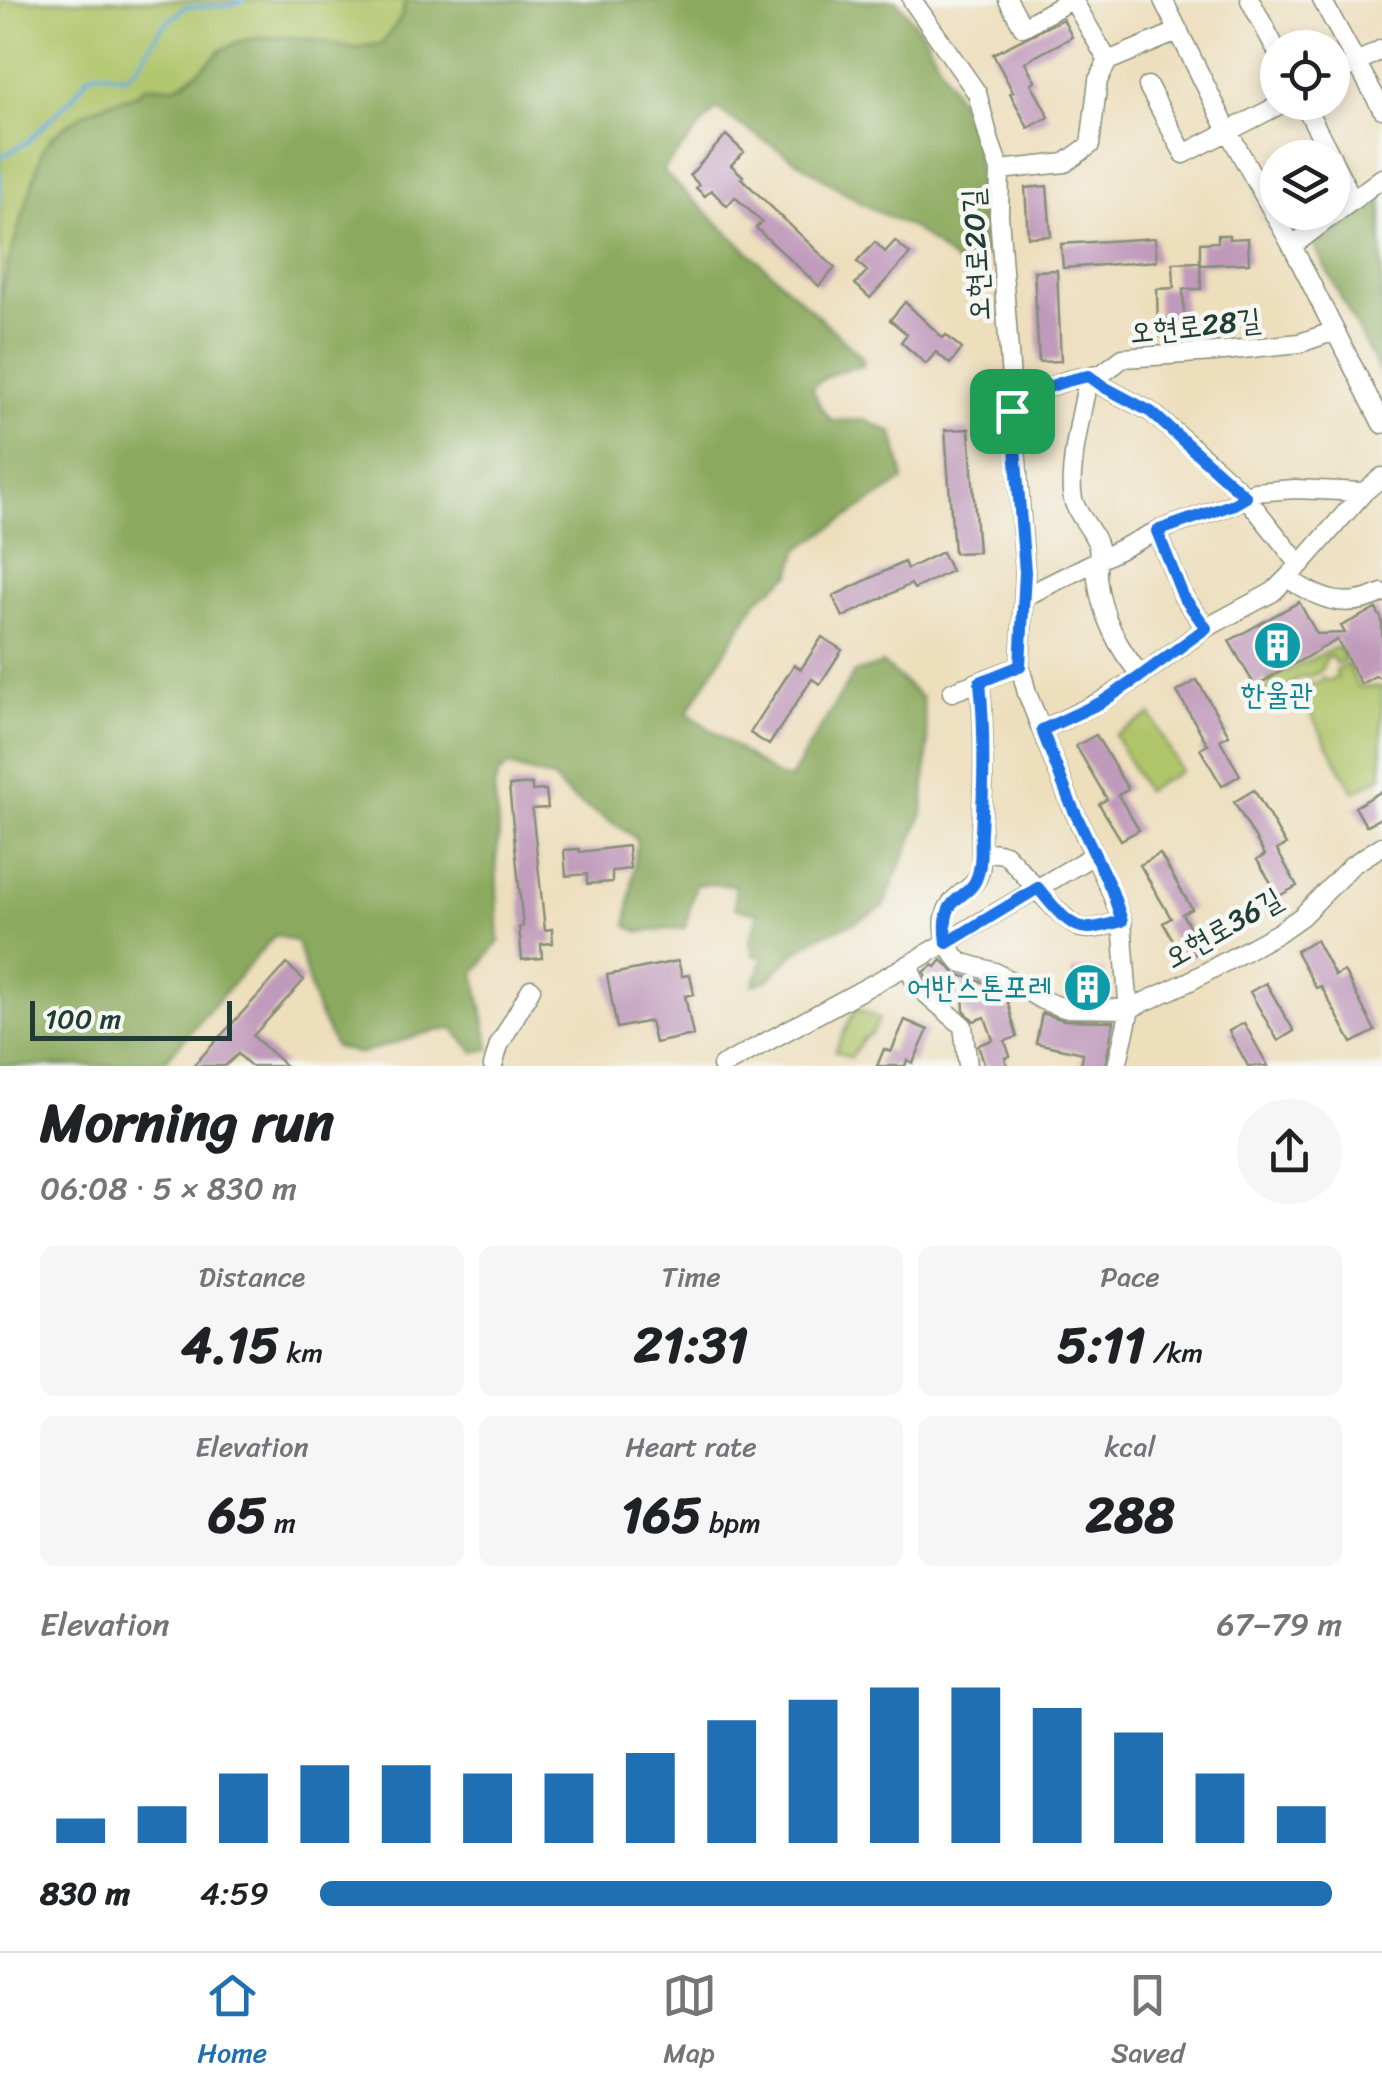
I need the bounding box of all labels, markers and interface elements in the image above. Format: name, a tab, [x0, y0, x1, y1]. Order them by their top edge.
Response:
map controls	[1260, 30, 1350, 230]
button: locate	[1260, 30, 1350, 120]
button: layers	[1260, 140, 1350, 230]
street label: 오현로20길	[946, 187, 1006, 323]
street label: 오현로28길	[1127, 292, 1263, 360]
pin	[970, 369, 1055, 454]
icon: arrive	[985, 384, 1040, 439]
building icon: 한울관	[1251, 619, 1303, 671]
place label: 한울관	[1241, 667, 1313, 721]
street label: 오현로36길	[1153, 872, 1293, 984]
place label: 어반스톤포레	[907, 960, 1052, 1014]
building icon: 어반스톤포레	[1061, 961, 1113, 1013]
text: 100 m	[45, 994, 121, 1043]
scale bar	[30, 996, 232, 1040]
text: Morning run	[40, 1074, 334, 1171]
button: share	[1237, 1099, 1342, 1204]
text: 06:08 · 5 × 830 m	[40, 1160, 297, 1217]
text: Distance	[199, 1252, 305, 1301]
text: Time	[661, 1252, 721, 1301]
text: Pace	[1100, 1252, 1160, 1301]
text: 4.15	[181, 1301, 279, 1390]
text: 21:31	[634, 1301, 748, 1390]
text: 5:11	[1057, 1301, 1146, 1390]
text: km	[279, 1328, 323, 1377]
text: /km	[1146, 1328, 1203, 1377]
text: Elevation	[195, 1422, 309, 1471]
text: Heart rate	[625, 1422, 757, 1471]
text: kcal	[1105, 1422, 1155, 1471]
text: 65	[208, 1471, 267, 1560]
text: 165	[621, 1471, 702, 1560]
text: 288	[1085, 1471, 1175, 1560]
text: m	[267, 1498, 296, 1547]
text: bpm	[702, 1498, 761, 1547]
text: Elevation	[40, 1596, 170, 1653]
text: 67–79 m	[1217, 1596, 1342, 1653]
text: 830 m	[40, 1865, 130, 1922]
text: 4:59	[200, 1865, 269, 1922]
tab: Home	[197, 1968, 267, 2077]
tab: Map	[662, 1968, 717, 2077]
tab: Saved	[1111, 1968, 1185, 2077]

